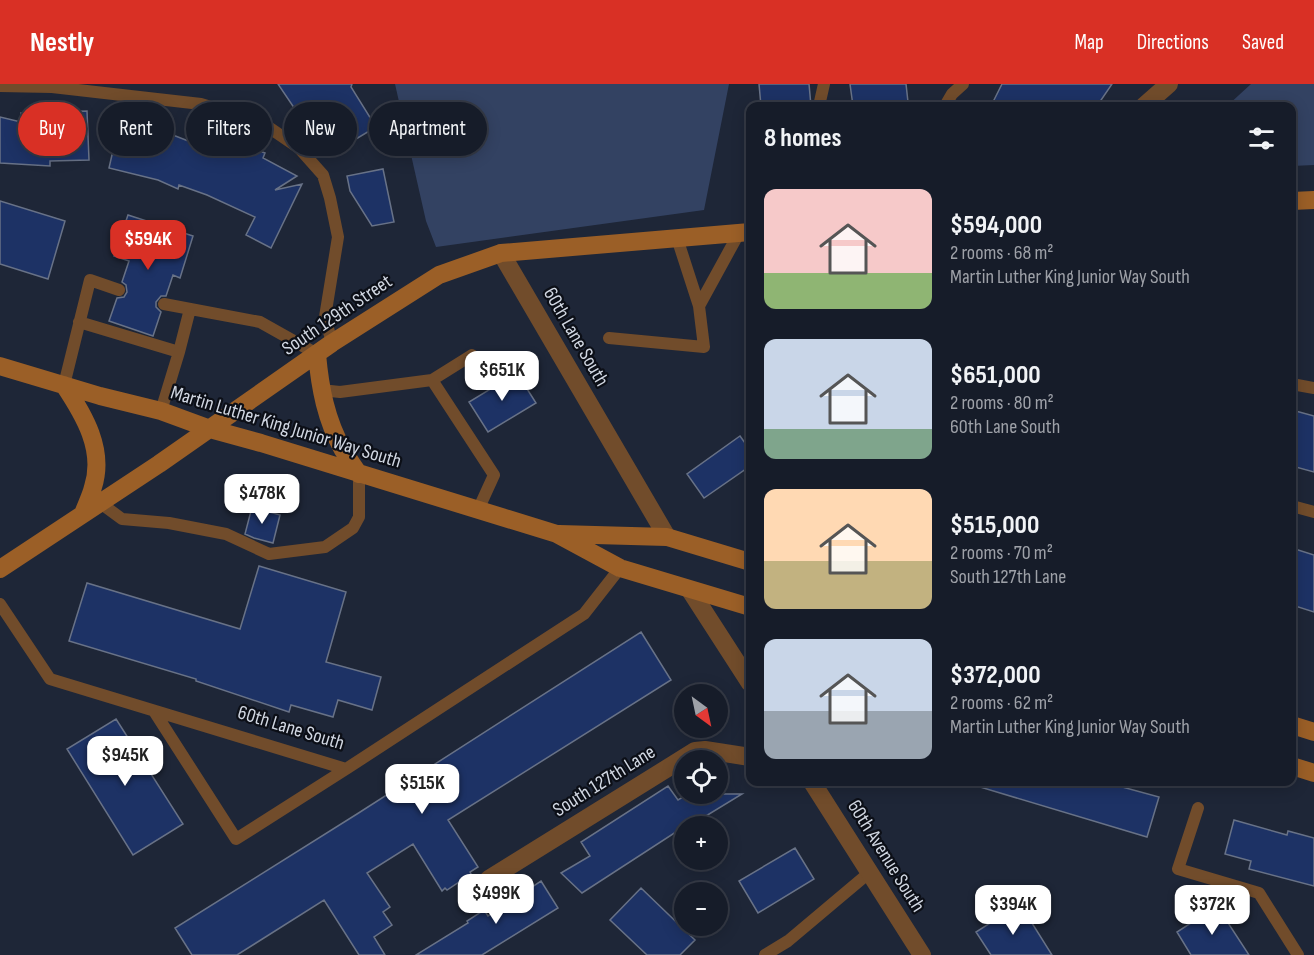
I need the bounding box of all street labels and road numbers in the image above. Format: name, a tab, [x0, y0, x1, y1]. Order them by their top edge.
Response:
street label: South 129th Street	[277, 269, 397, 361]
street label: 60th Lane South	[538, 283, 614, 391]
street label: Martin Luther King Junior Way South	[168, 380, 404, 474]
street label: 60th Lane South	[235, 700, 347, 756]
street label: South 127th Lane	[548, 740, 660, 822]
street label: 60th Avenue South	[842, 796, 930, 916]

